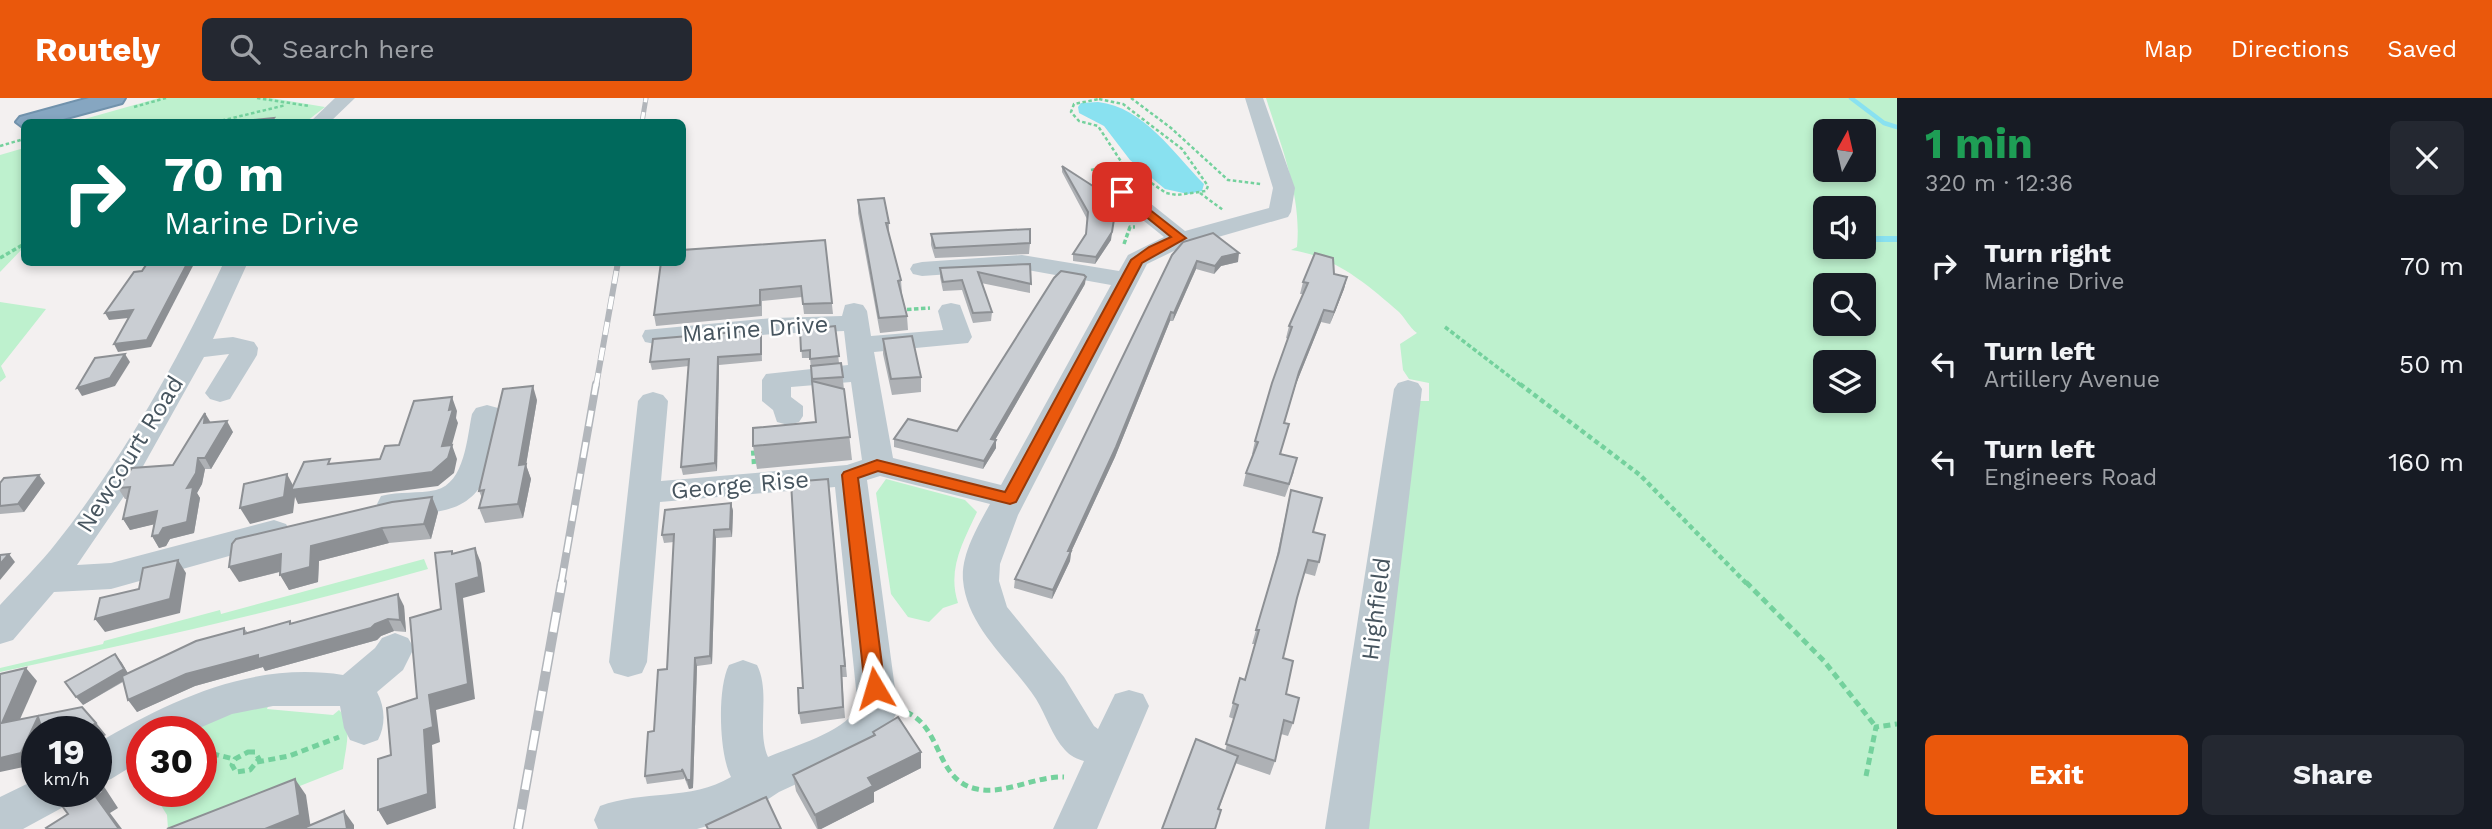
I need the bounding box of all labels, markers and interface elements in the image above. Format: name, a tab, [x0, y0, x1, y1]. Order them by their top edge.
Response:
search box	[202, 18, 692, 81]
text: Routely	[35, 30, 160, 69]
icon: search	[226, 30, 264, 68]
text: Search here	[282, 34, 434, 64]
text: Map	[2144, 35, 2193, 63]
text: Directions	[2231, 35, 2349, 63]
text: Saved	[2387, 35, 2457, 63]
north arrow	[1813, 119, 1876, 182]
map controls	[1813, 119, 1876, 413]
text: 1 min	[1925, 119, 2033, 168]
button: close	[2390, 121, 2464, 195]
text: 70 m	[164, 145, 284, 203]
icon: right	[49, 147, 140, 238]
pin	[1092, 162, 1152, 222]
text: 320 m · 12:36	[1925, 170, 2073, 197]
icon: arrive	[1103, 173, 1141, 211]
button: sound	[1813, 196, 1876, 259]
text: Marine Drive	[164, 204, 360, 242]
text: Turn right	[1984, 238, 2111, 268]
icon: right	[1925, 247, 1963, 285]
text: 70 m	[2400, 251, 2464, 281]
text: Marine Drive	[1984, 268, 2125, 295]
button: search	[1813, 273, 1876, 336]
street label: Marine Drive	[681, 310, 829, 348]
text: Turn left	[1984, 336, 2095, 366]
icon: left	[1925, 345, 1963, 383]
text: 50 m	[2399, 349, 2464, 379]
button: layers	[1813, 350, 1876, 413]
text: Artillery Avenue	[1984, 366, 2160, 393]
street label: Newcourt Road	[71, 371, 189, 537]
text: Turn left	[1984, 434, 2095, 464]
icon: left	[1925, 443, 1963, 481]
text: 160 m	[2388, 447, 2464, 477]
text: Engineers Road	[1984, 464, 2157, 491]
street label: George Rise	[670, 465, 810, 505]
street label: Highfield	[1356, 556, 1396, 662]
position arrow	[838, 651, 912, 725]
speed limit sign: 30	[126, 716, 217, 807]
text: 19	[48, 731, 85, 773]
button: Exit	[1925, 735, 2188, 815]
button: Share	[2202, 735, 2464, 815]
text: km/h	[43, 768, 90, 789]

